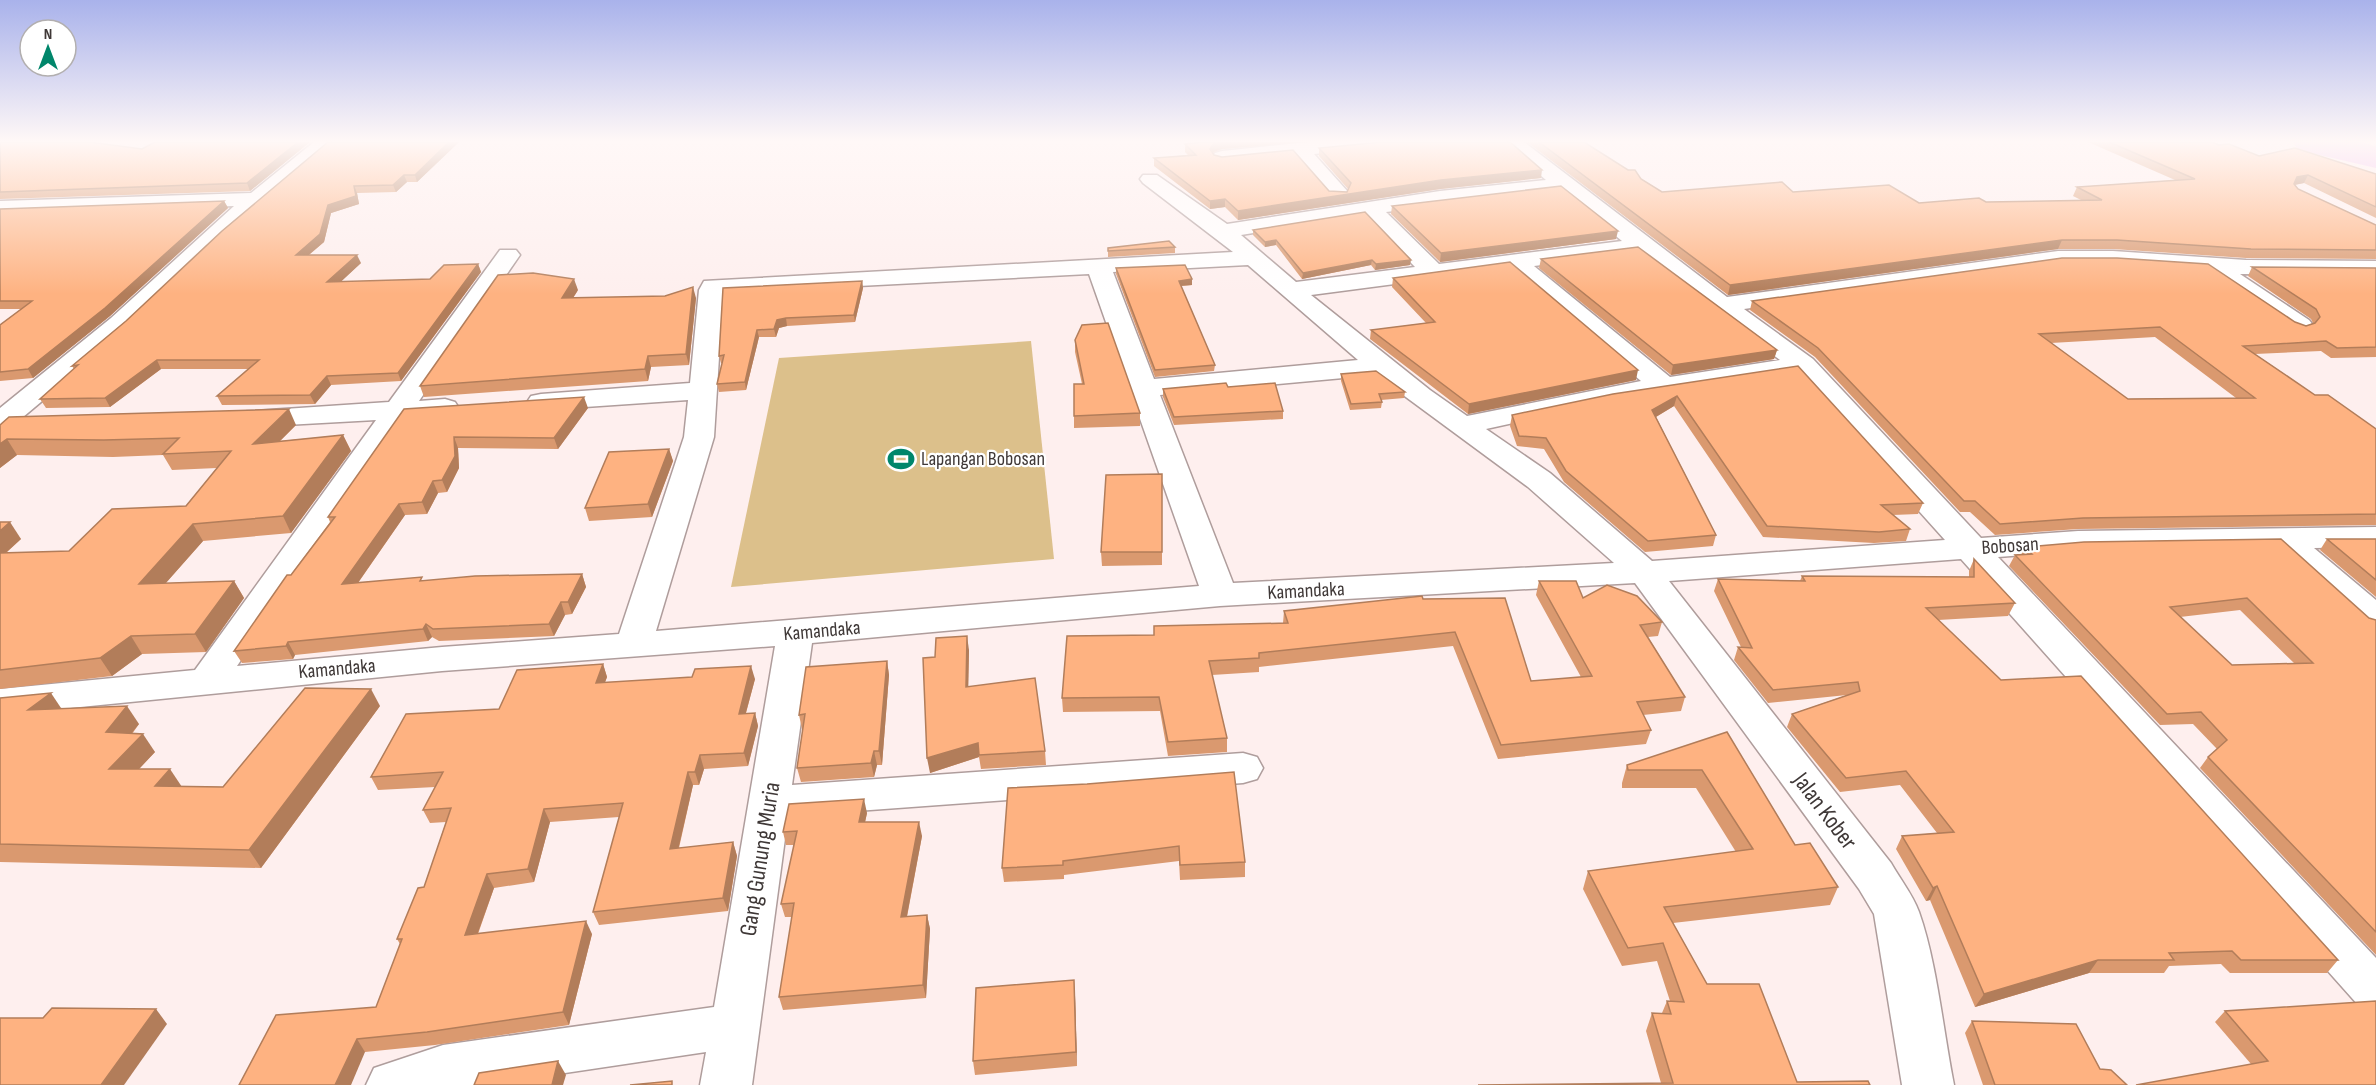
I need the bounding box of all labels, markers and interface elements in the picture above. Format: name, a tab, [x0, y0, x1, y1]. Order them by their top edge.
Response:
north arrow	[18, 18, 78, 78]
text: N	[44, 25, 52, 44]
sports icon: Lapangan Bobosan	[886, 444, 916, 474]
place label: Lapangan Bobosan	[921, 447, 1045, 471]
street label: Bobosan	[1981, 532, 2039, 560]
street label: Kamandaka	[1267, 577, 1345, 605]
street label: Kamandaka	[783, 616, 861, 646]
street label: Kamandaka	[298, 654, 376, 684]
street label: Jalan Kober	[1786, 766, 1863, 855]
street label: Gang Gunung Muria	[734, 780, 786, 938]

